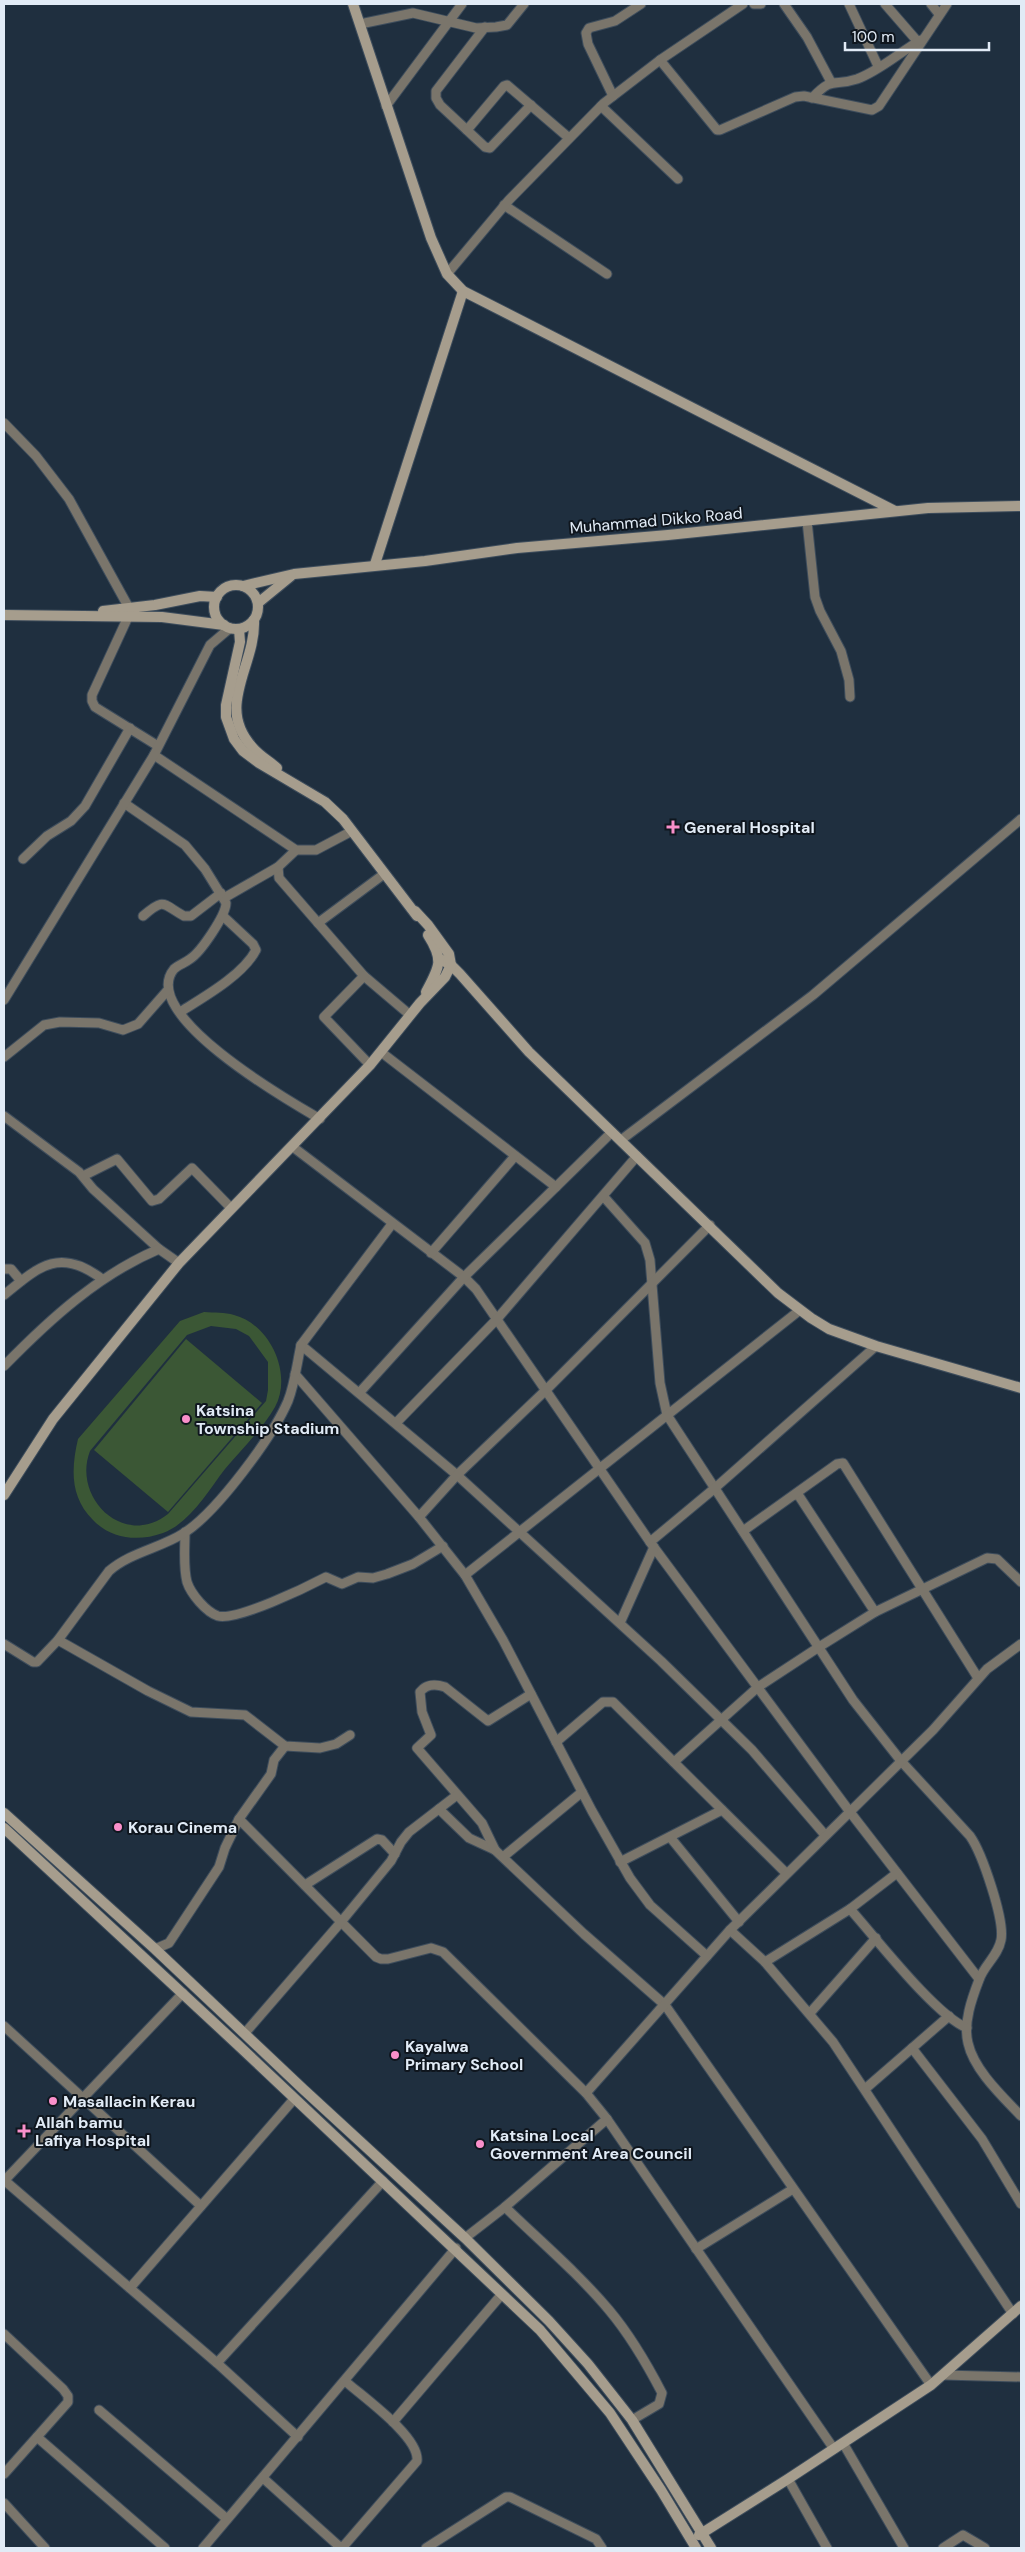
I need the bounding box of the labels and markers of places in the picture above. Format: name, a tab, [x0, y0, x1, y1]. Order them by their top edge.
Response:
place label: General Hospital	[684, 817, 815, 838]
marker: General Hospital	[666, 820, 680, 834]
place label: Katsina Township Stadium	[196, 1400, 339, 1439]
marker: Katsina Township Stadium	[180, 1413, 192, 1425]
place label: Korau Cinema	[128, 1817, 237, 1838]
marker: Korau Cinema	[112, 1821, 124, 1833]
place label: Kayalwa Primary School	[405, 2036, 523, 2075]
marker: Kayalwa Primary School	[389, 2049, 401, 2061]
place label: Masallacin Kerau	[63, 2091, 195, 2112]
marker: Masallacin Kerau	[47, 2095, 59, 2107]
place label: Allah bamu Lafiya Hospital	[35, 2112, 150, 2151]
marker: Allah bamu Lafiya Hospital	[17, 2124, 31, 2138]
place label: Katsina Local Government Area Council	[490, 2125, 692, 2164]
marker: Katsina Local Government Area Council	[474, 2138, 486, 2150]

